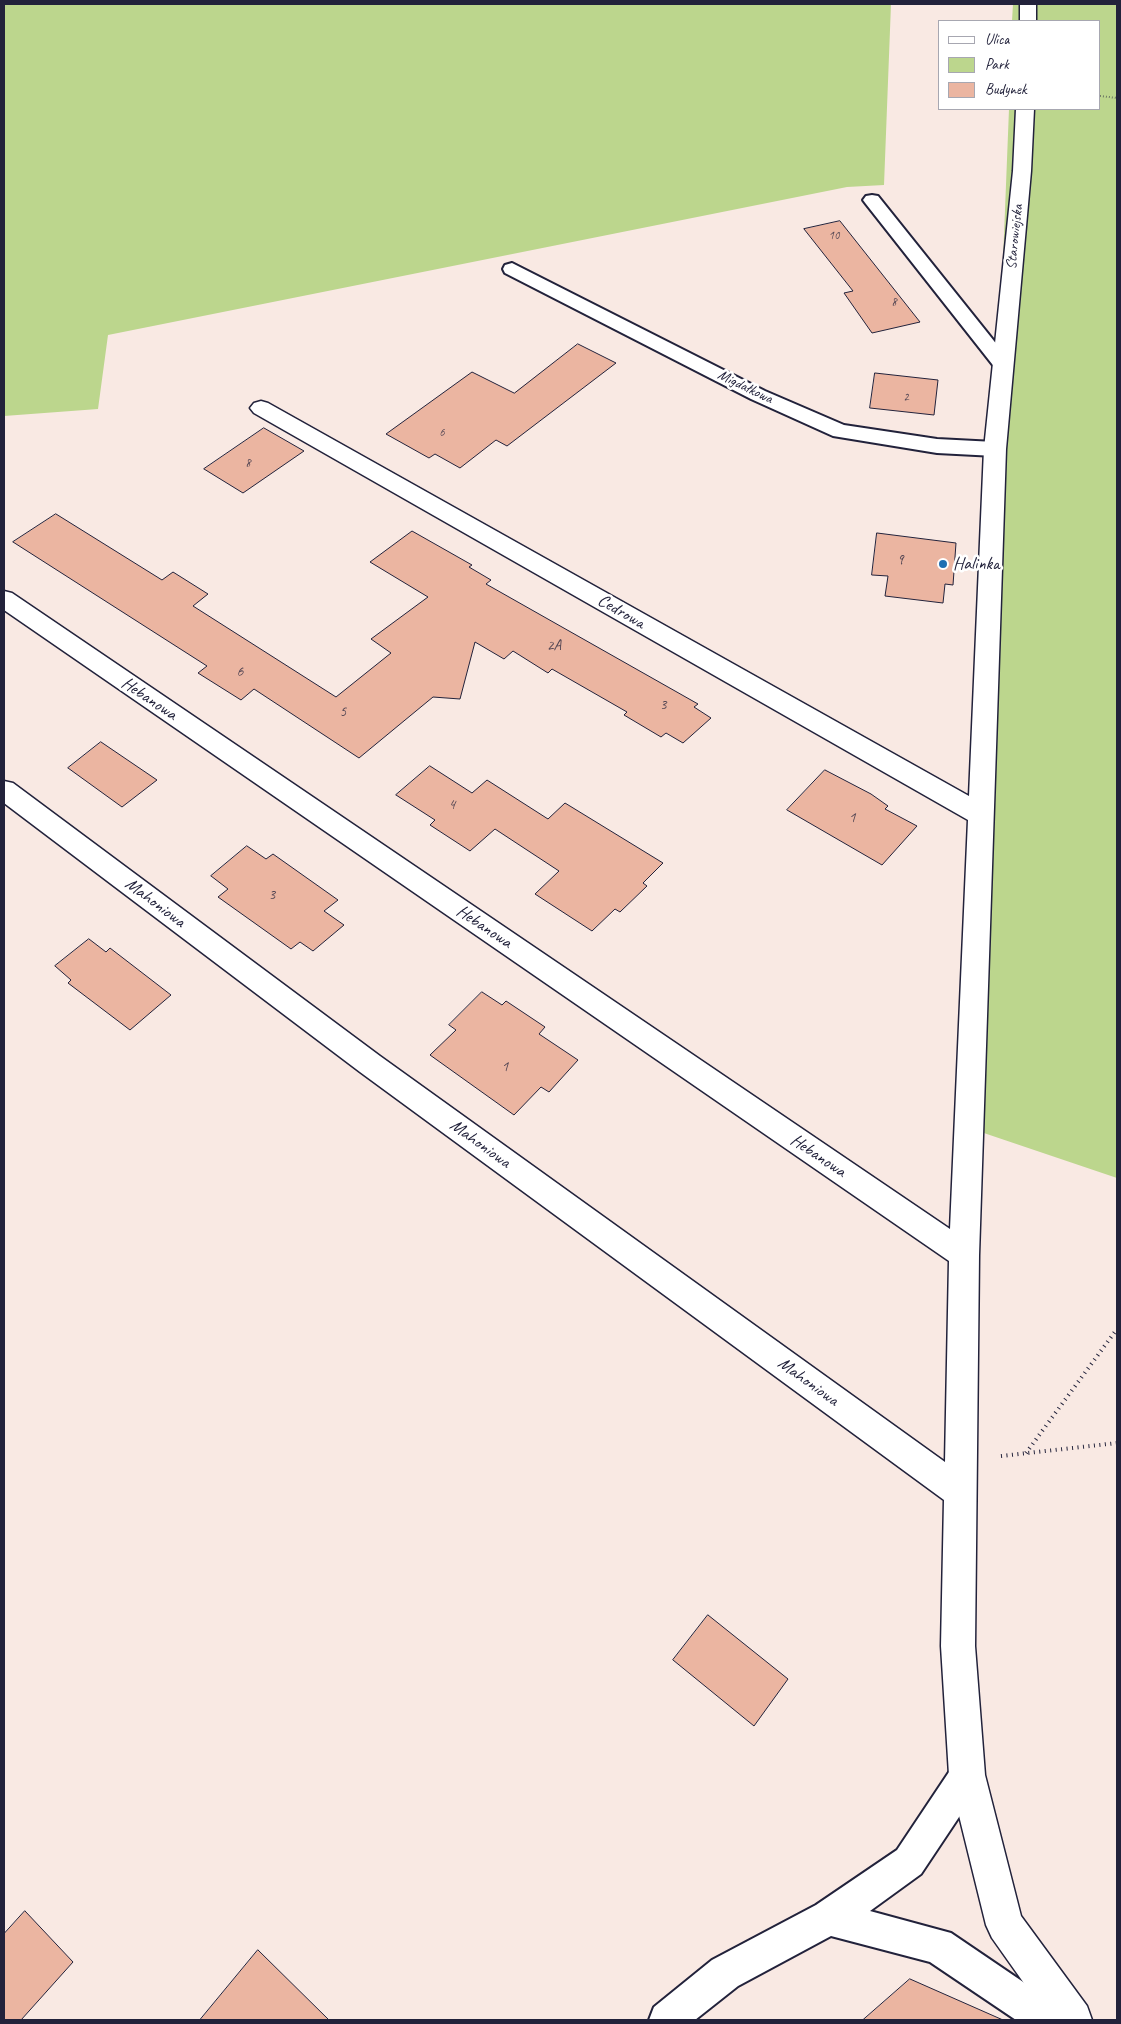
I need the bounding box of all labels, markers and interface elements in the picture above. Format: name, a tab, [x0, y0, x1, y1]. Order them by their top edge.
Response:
legend	[938, 20, 1101, 110]
text: Ulica	[985, 30, 1009, 49]
text: Park	[985, 55, 1009, 74]
text: Budynek	[985, 80, 1026, 99]
street label: Starowiejska	[1003, 204, 1027, 270]
house number: 10	[829, 229, 839, 243]
house number: 8	[891, 296, 897, 310]
street label: Migdałkowa	[715, 366, 775, 408]
house number: 2	[903, 391, 909, 405]
house number: 6	[439, 426, 445, 440]
house number: 8	[245, 457, 251, 471]
house number: 9	[897, 551, 903, 569]
place label: Halinka	[953, 553, 999, 575]
marker: Halinka	[937, 558, 949, 570]
street label: Cedrowa	[594, 590, 648, 634]
house number: 2A	[547, 637, 561, 655]
house number: 6	[237, 663, 243, 681]
street label: Hebanowa	[117, 673, 181, 725]
house number: 3	[660, 696, 666, 714]
house number: 5	[340, 703, 346, 721]
house number: 4	[449, 796, 455, 814]
house number: 1	[849, 809, 855, 827]
street label: Mahoniowa	[121, 873, 189, 933]
house number: 3	[269, 886, 275, 904]
street label: Hebanowa	[452, 901, 516, 953]
house number: 1	[502, 1058, 508, 1076]
street label: Mahoniowa	[445, 1115, 515, 1173]
street label: Hebanowa	[786, 1130, 850, 1182]
street label: Mahoniowa	[773, 1353, 843, 1411]

